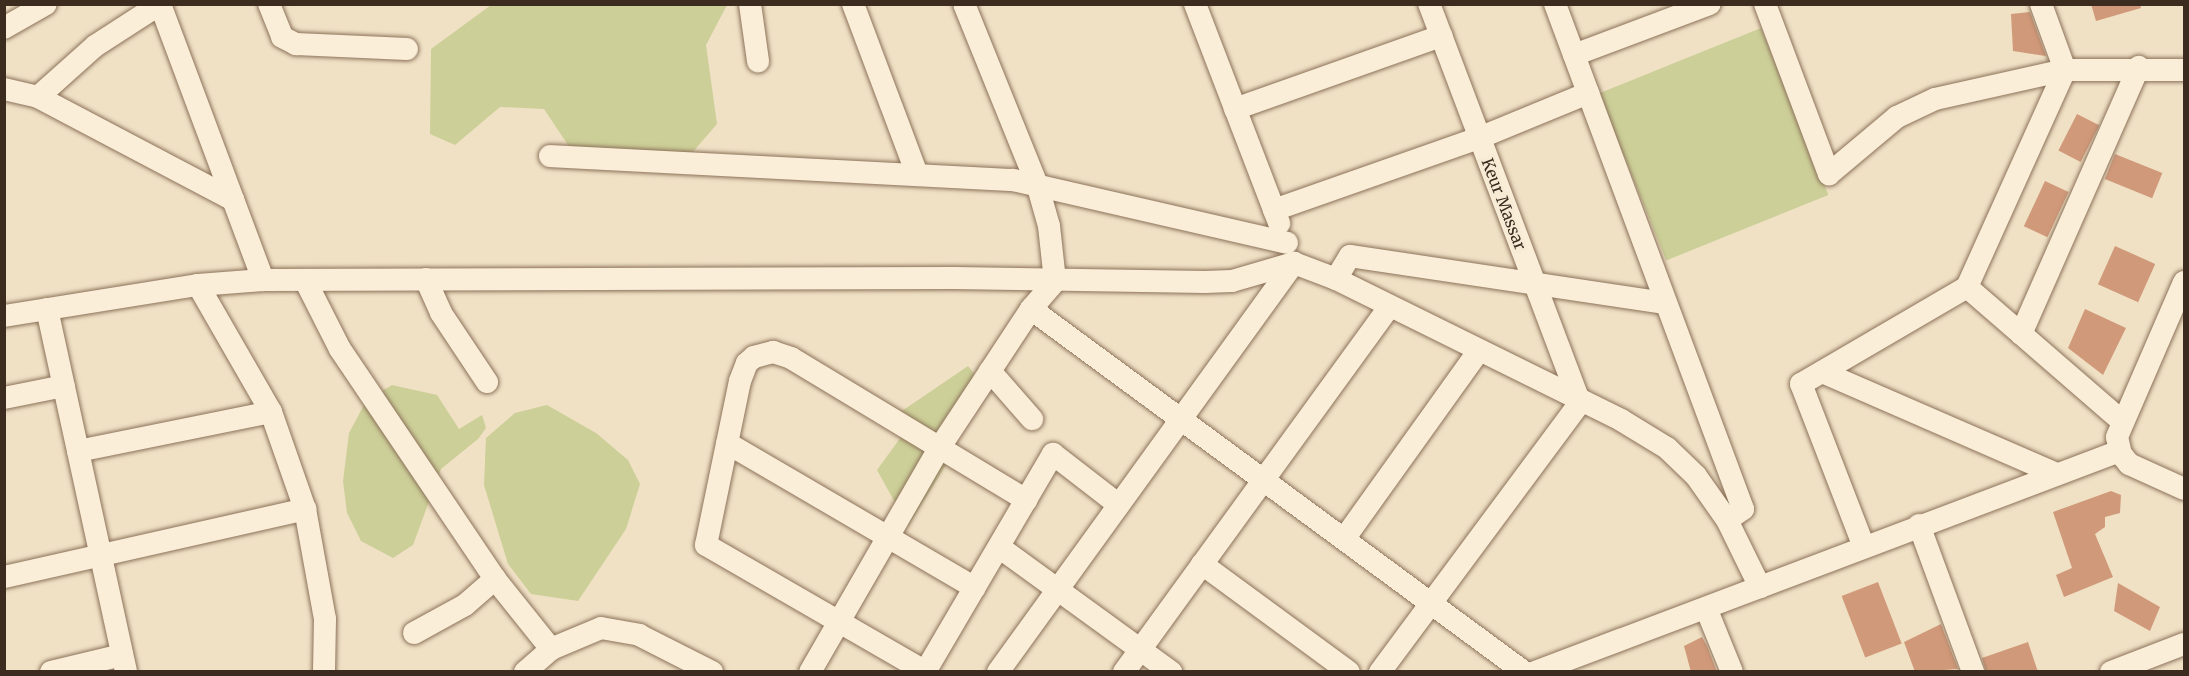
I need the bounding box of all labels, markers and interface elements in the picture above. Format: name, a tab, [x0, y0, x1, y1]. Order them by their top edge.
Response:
street label: Keur Massar	[1478, 155, 1530, 253]

